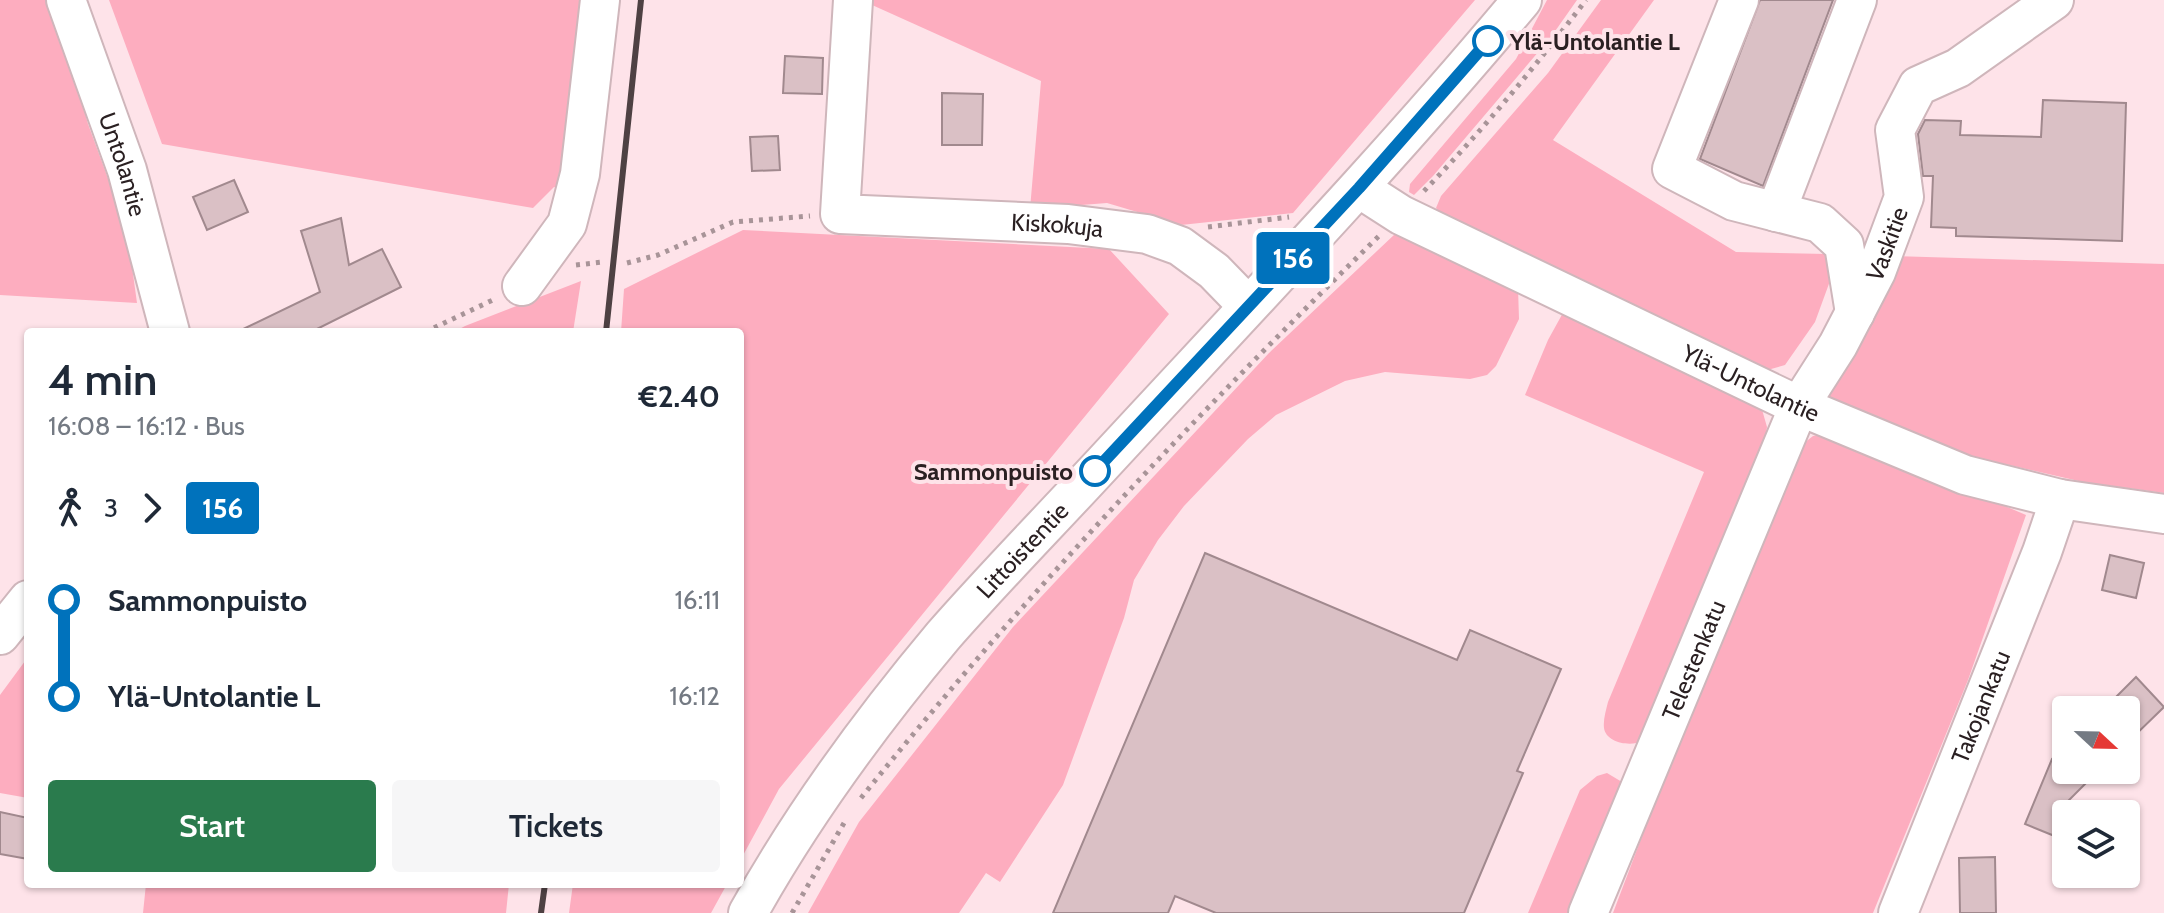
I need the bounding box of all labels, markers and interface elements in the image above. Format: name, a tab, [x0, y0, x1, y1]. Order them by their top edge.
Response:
marker: Ylä-Untolantie L	[1473, 26, 1503, 56]
place label: Ylä-Untolantie L	[1509, 27, 1680, 56]
street label: Untolantie	[93, 108, 153, 219]
street label: Vaskitie	[1859, 203, 1914, 286]
street label: Kiskokuja	[1011, 207, 1106, 243]
line badge: 156	[1247, 232, 1339, 284]
text: 156	[1272, 241, 1314, 275]
street label: Ylä-Untolantie	[1677, 337, 1824, 427]
text: 4 min	[48, 353, 157, 406]
text: €2.40	[638, 378, 720, 415]
text: 16:08 – 16:12 · Bus	[48, 410, 245, 442]
marker: Sammonpuisto	[1080, 456, 1110, 486]
place label: Sammonpuisto	[914, 457, 1073, 486]
icon: walk	[48, 486, 92, 530]
icon: forward	[130, 486, 174, 530]
text: 156	[202, 491, 243, 525]
text: 3	[104, 492, 118, 524]
street label: Littoistentie	[970, 496, 1074, 604]
text: Sammonpuisto	[108, 582, 307, 619]
text: 16:11	[674, 584, 720, 616]
street label: Telestenkatu	[1655, 596, 1731, 724]
street label: Takojankatu	[1945, 646, 2016, 767]
text: Ylä-Untolantie L	[108, 678, 320, 715]
text: 16:12	[669, 680, 720, 712]
north arrow	[2052, 696, 2140, 784]
map controls	[2052, 696, 2140, 888]
button: Start	[48, 780, 376, 872]
button: Tickets	[392, 780, 720, 872]
button: layers	[2052, 800, 2140, 888]

